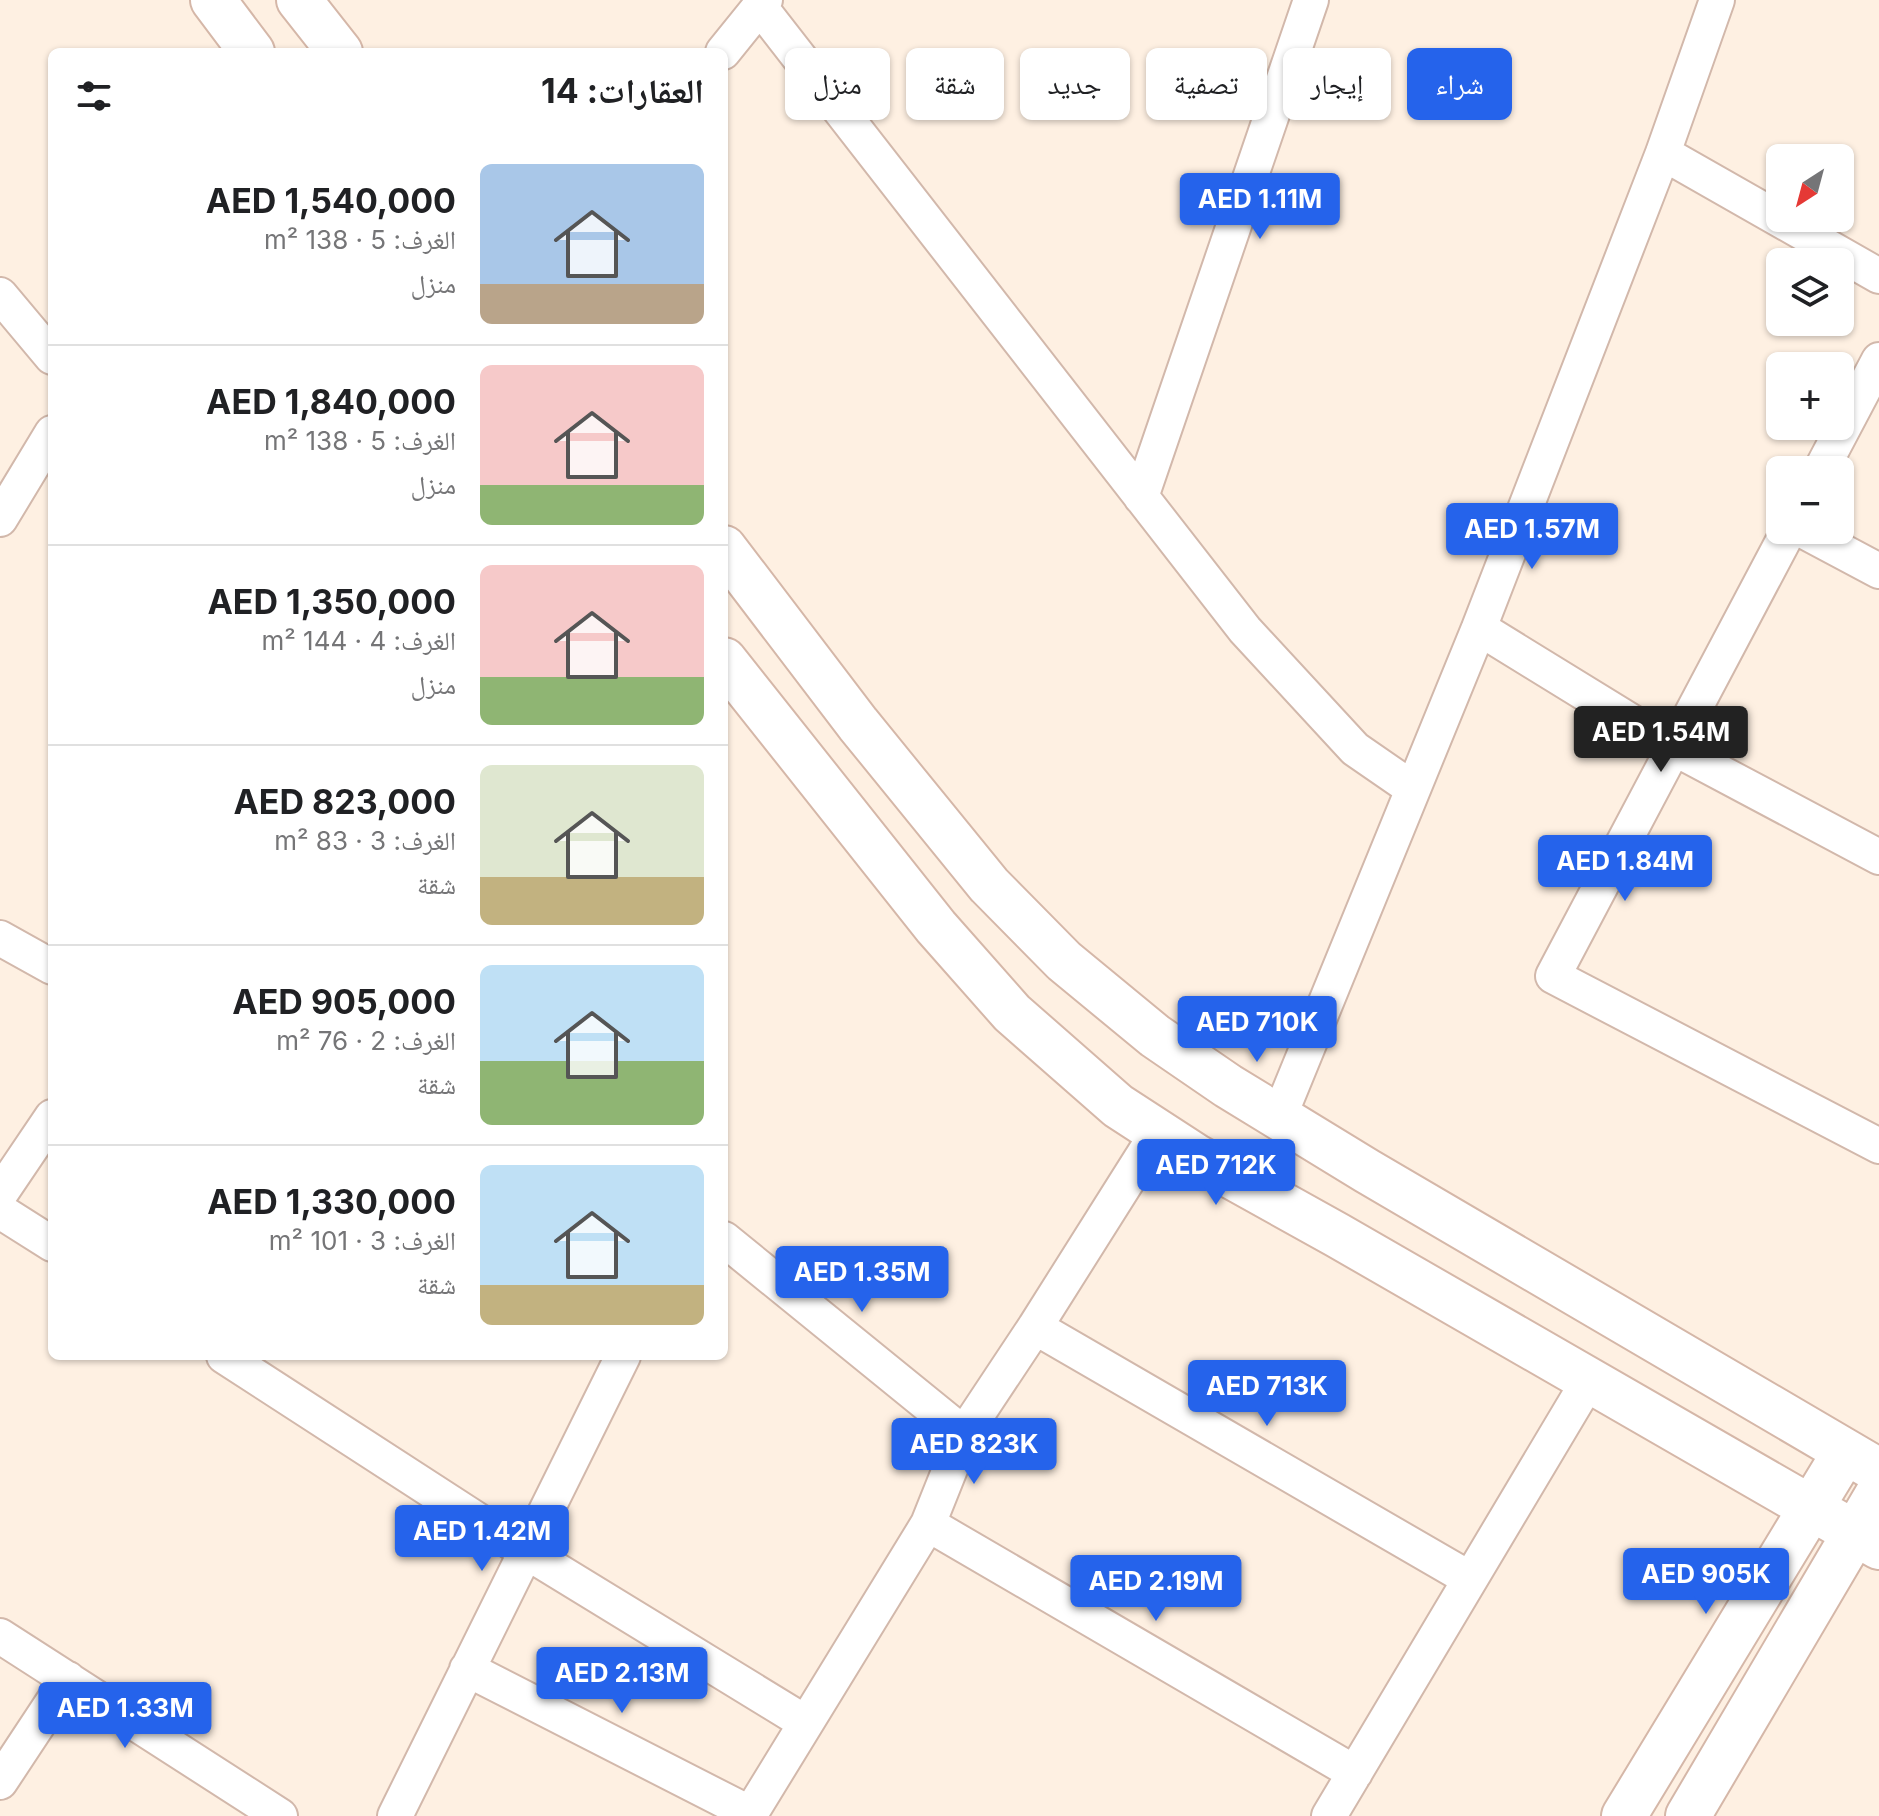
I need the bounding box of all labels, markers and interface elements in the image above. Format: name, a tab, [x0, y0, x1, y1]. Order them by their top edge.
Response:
chip: منزل	[785, 48, 890, 120]
chip: شقة	[906, 48, 1004, 120]
chip: جديد	[1020, 48, 1130, 120]
chip: تصفية	[1146, 48, 1267, 120]
chip: إيجار	[1283, 48, 1391, 120]
chip: شراء	[1407, 48, 1512, 120]
text: العقارات: 14	[541, 70, 704, 111]
icon: filters	[72, 74, 116, 118]
north arrow	[1766, 144, 1854, 232]
map controls	[1766, 144, 1854, 544]
pin: AED 1.11M	[1168, 173, 1352, 241]
text: AED 1,540,000	[206, 180, 456, 221]
text: AED 1.11M	[1198, 183, 1322, 214]
icon: home	[544, 196, 640, 292]
text: الغرف: 5 · 138 m²	[264, 224, 456, 255]
button: layers	[1766, 248, 1854, 336]
text: منزل	[411, 268, 456, 299]
button: +	[1766, 352, 1854, 440]
text: AED 1,840,000	[206, 381, 456, 422]
icon: home	[544, 397, 640, 493]
text: الغرف: 5 · 138 m²	[264, 425, 456, 456]
button: −	[1766, 456, 1854, 544]
text: منزل	[411, 469, 456, 500]
pin: AED 1.57M	[1440, 503, 1624, 571]
text: AED 1.57M	[1464, 513, 1600, 544]
text: AED 1,350,000	[207, 581, 456, 622]
icon: home	[544, 597, 640, 693]
text: الغرف: 4 · 144 m²	[262, 625, 456, 656]
text: منزل	[411, 669, 456, 700]
pin: AED 1.54M	[1569, 706, 1753, 774]
text: AED 1.54M	[1592, 716, 1730, 747]
text: AED 823,000	[233, 781, 456, 822]
icon: home	[544, 797, 640, 893]
text: الغرف: 3 · 83 m²	[274, 825, 456, 856]
pin: AED 1.84M	[1533, 835, 1717, 903]
text: AED 1.84M	[1556, 845, 1694, 876]
text: شقة	[417, 869, 456, 900]
text: AED 905,000	[232, 981, 456, 1022]
pin: AED 710K	[1174, 996, 1340, 1064]
icon: home	[544, 997, 640, 1093]
text: AED 710K	[1196, 1006, 1318, 1037]
text: الغرف: 2 · 76 m²	[276, 1025, 456, 1056]
text: شقة	[417, 1069, 456, 1100]
pin: AED 712K	[1133, 1139, 1299, 1207]
text: AED 712K	[1155, 1149, 1277, 1180]
text: AED 1,330,000	[207, 1181, 456, 1222]
icon: home	[544, 1197, 640, 1293]
text: الغرف: 3 · 101 m²	[269, 1225, 456, 1256]
pin: AED 1.35M	[770, 1246, 954, 1314]
text: AED 1.35M	[793, 1256, 931, 1287]
text: شقة	[417, 1269, 456, 1300]
pin: AED 713K	[1184, 1360, 1350, 1428]
text: AED 713K	[1206, 1370, 1328, 1401]
pin: AED 823K	[891, 1418, 1057, 1486]
text: AED 823K	[910, 1428, 1038, 1459]
pin: AED 1.42M	[390, 1505, 574, 1573]
text: AED 1.42M	[413, 1515, 551, 1546]
pin: AED 905K	[1623, 1548, 1789, 1616]
pin: AED 2.19M	[1064, 1555, 1248, 1623]
text: AED 905K	[1641, 1558, 1771, 1589]
text: AED 2.19M	[1088, 1565, 1224, 1596]
pin: AED 2.13M	[530, 1647, 714, 1715]
text: AED 2.13M	[554, 1657, 690, 1688]
pin: AED 1.33M	[33, 1682, 217, 1750]
text: AED 1.33M	[56, 1692, 194, 1723]

